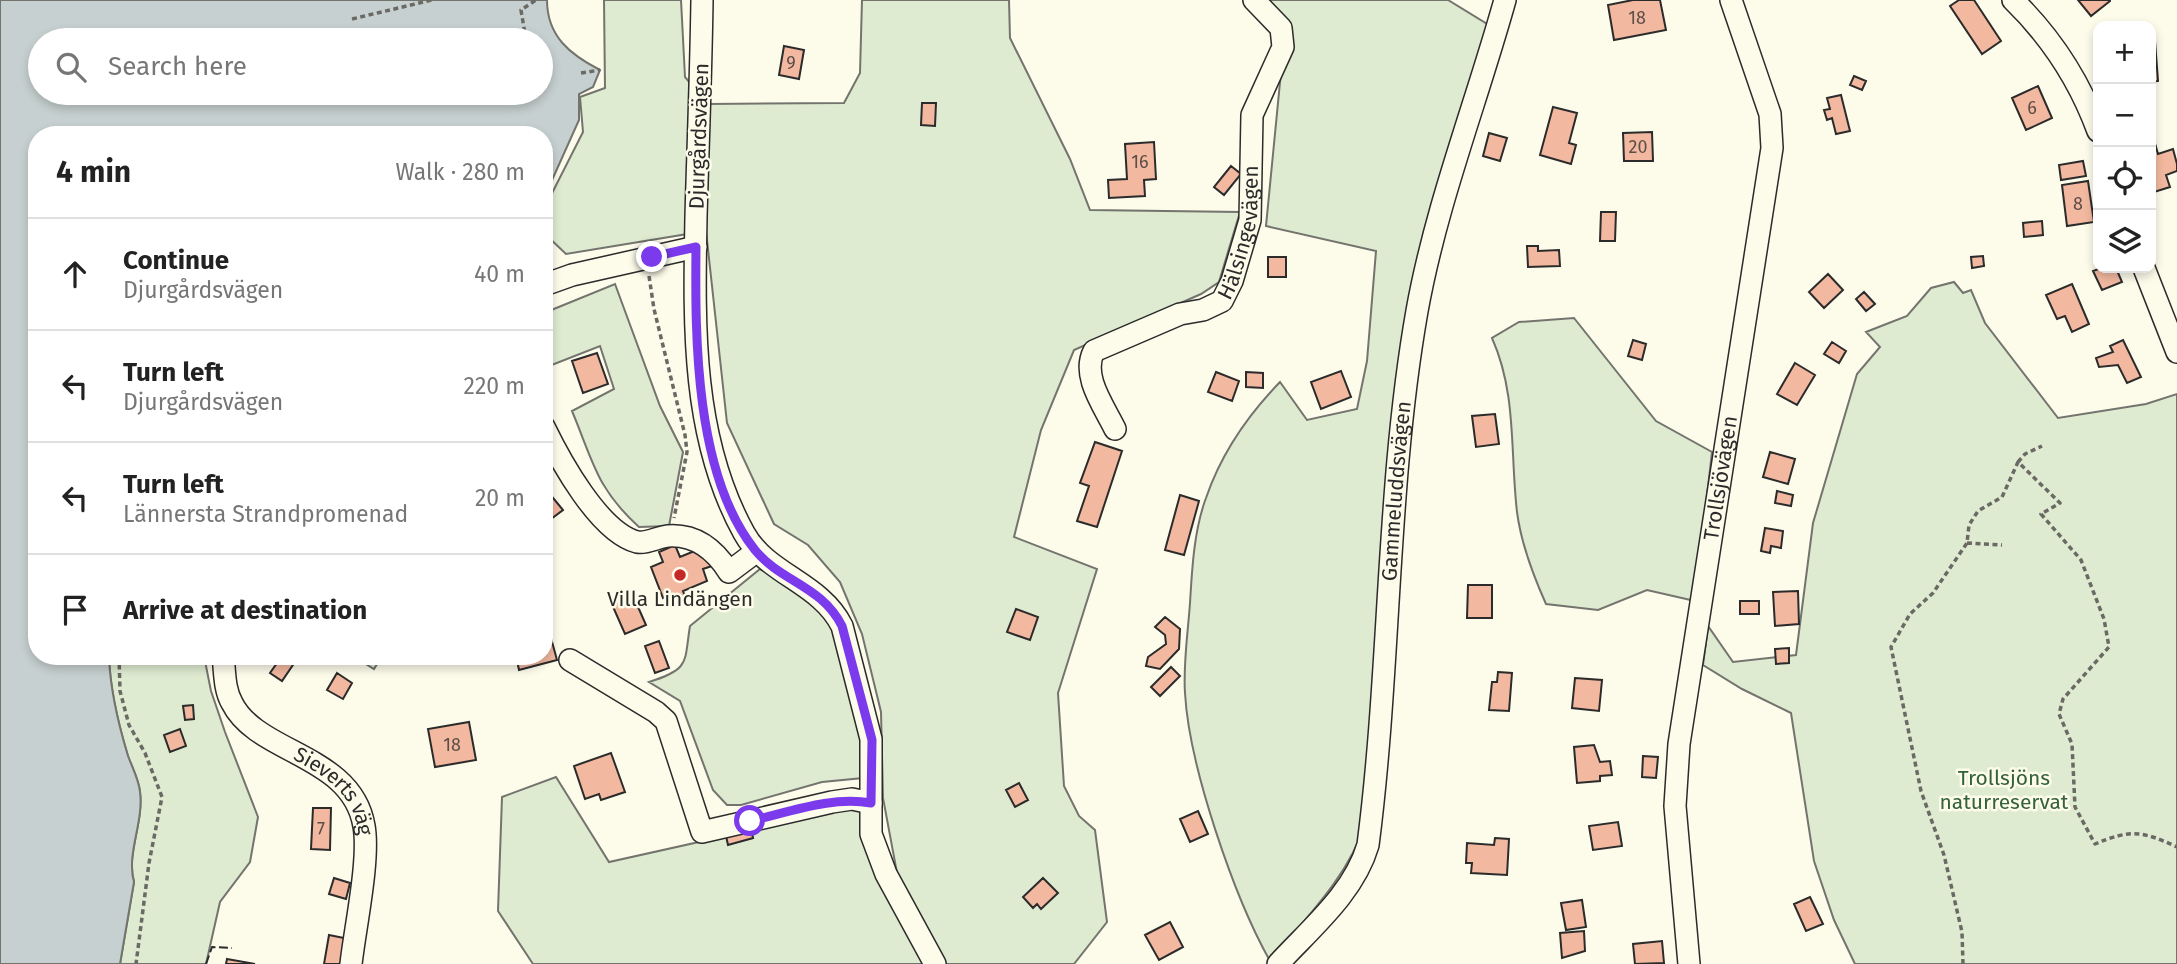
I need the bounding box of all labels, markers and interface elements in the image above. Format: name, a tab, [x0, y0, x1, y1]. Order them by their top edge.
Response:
house number: 18	[1628, 7, 1646, 29]
map controls	[2093, 21, 2156, 273]
button: +	[2093, 21, 2156, 84]
search box	[28, 28, 553, 105]
icon: search	[52, 48, 90, 86]
text: Search here	[108, 51, 247, 82]
house number: 9	[786, 52, 796, 74]
street label: Djurgårdsvägen	[683, 62, 715, 210]
button: −	[2093, 84, 2156, 147]
house number: 6	[2027, 97, 2037, 119]
house number: 20	[1629, 136, 1647, 158]
button: locate	[2093, 147, 2156, 210]
house number: 16	[1131, 151, 1149, 173]
text: 4 min	[56, 154, 131, 190]
text: Walk · 280 m	[395, 158, 525, 186]
street label: Hälsingevägen	[1212, 165, 1264, 304]
house number: 8	[2073, 193, 2083, 215]
button: layers	[2093, 210, 2156, 273]
route end	[636, 241, 667, 272]
text: Continue	[123, 245, 229, 276]
icon: ahead	[56, 255, 94, 293]
text: 40 m	[474, 260, 525, 288]
text: Djurgårdsvägen	[123, 276, 283, 304]
text: Turn left	[123, 357, 224, 388]
icon: left	[56, 367, 94, 405]
text: 220 m	[464, 372, 525, 400]
text: Djurgårdsvägen	[123, 388, 283, 416]
street label: Gammeluddsvägen	[1376, 399, 1417, 582]
street label: Trollsjövägen	[1698, 414, 1743, 542]
text: Turn left	[123, 469, 224, 500]
icon: left	[56, 479, 94, 517]
text: 20 m	[475, 484, 525, 512]
text: Lännersta Strandpromenad	[123, 500, 408, 528]
marker: Villa Lindängen	[672, 567, 688, 583]
place label: Villa Lindängen	[607, 586, 753, 612]
icon: arrive	[56, 591, 94, 629]
text: Arrive at destination	[123, 595, 367, 626]
house number: 18	[443, 734, 461, 756]
street label: Sieverts väg	[289, 741, 378, 837]
park label: Trollsjöns naturreservat	[1940, 765, 2069, 815]
route start	[734, 805, 765, 836]
house number: 7	[317, 818, 325, 840]

